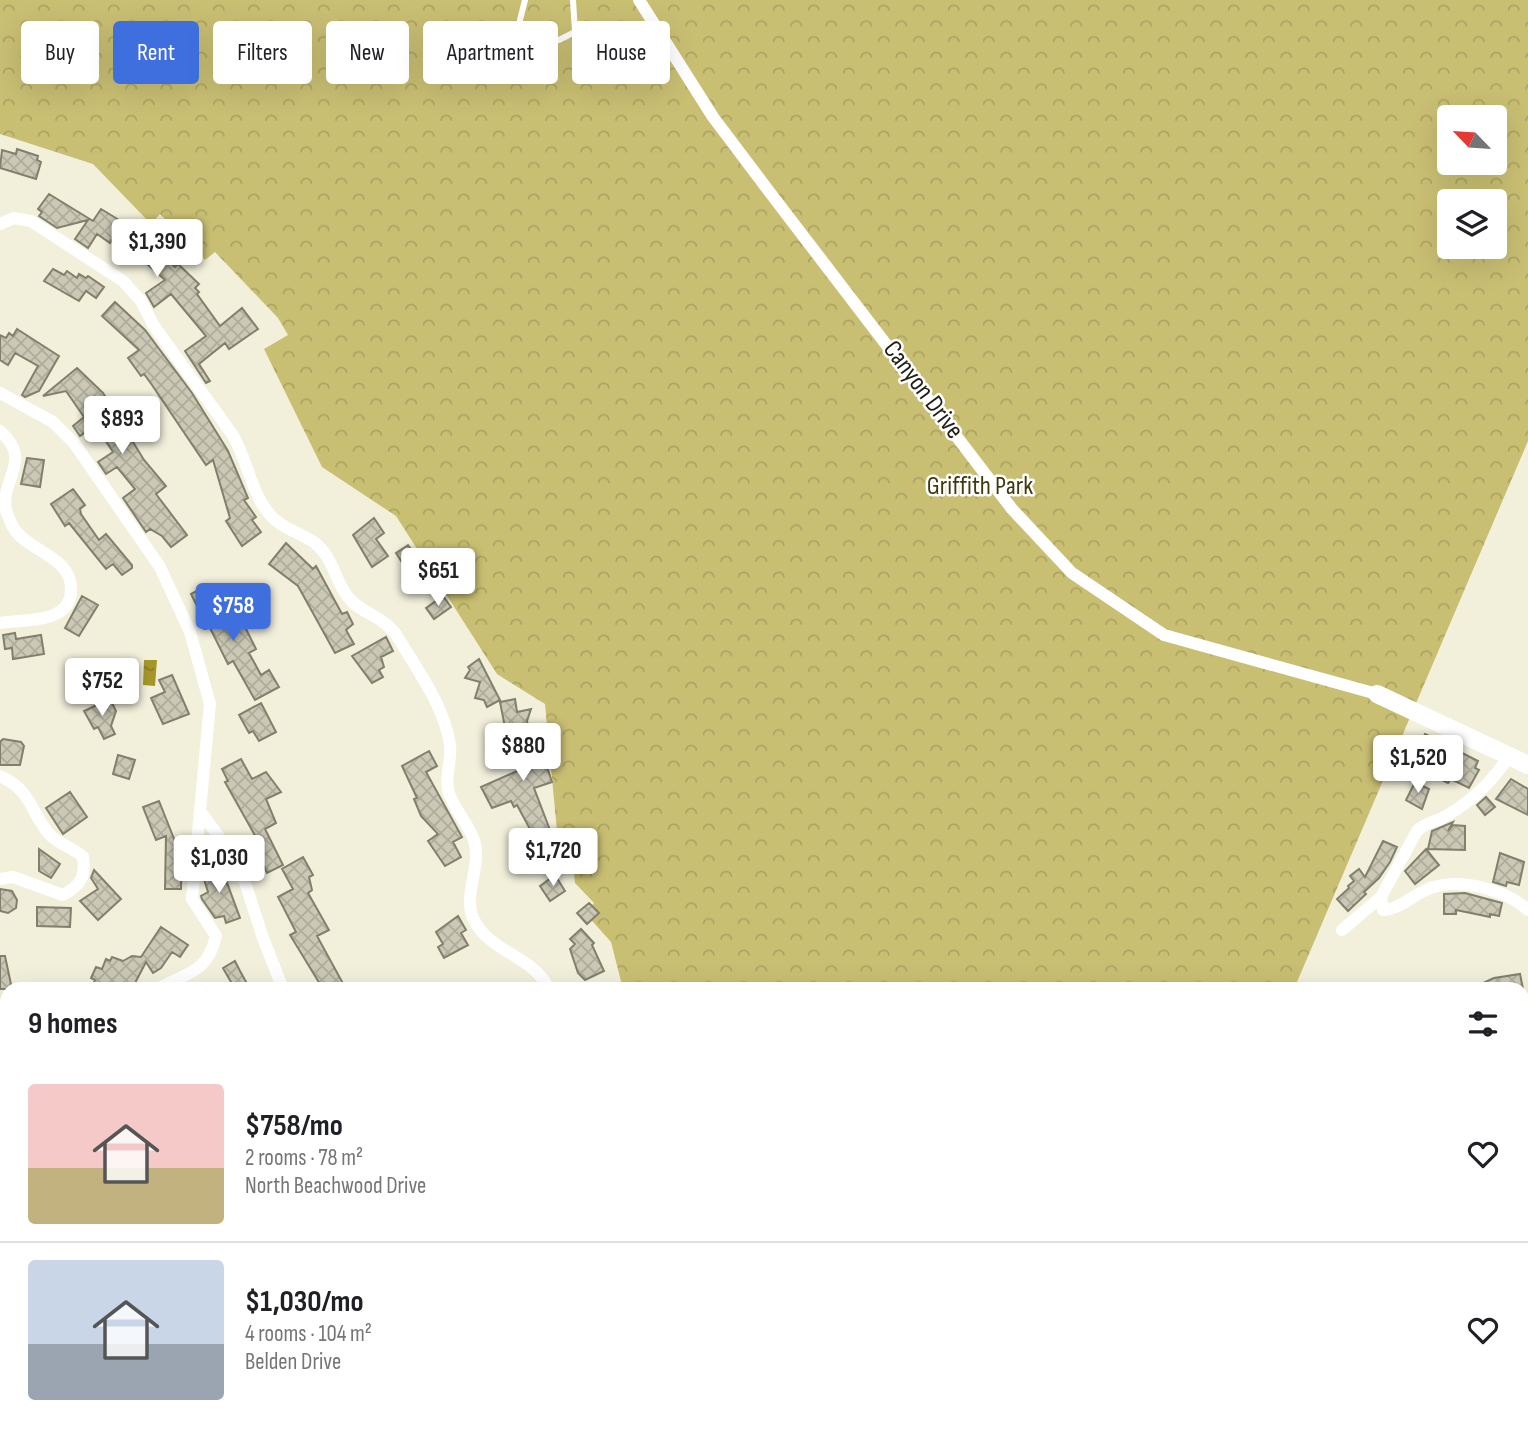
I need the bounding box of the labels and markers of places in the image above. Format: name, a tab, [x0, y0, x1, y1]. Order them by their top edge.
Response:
pin: $1,390	[100, 219, 214, 279]
pin: $893	[81, 396, 163, 456]
pin: $651	[397, 548, 479, 608]
pin: $758	[192, 584, 274, 643]
pin: $752	[61, 658, 143, 718]
pin: $880	[482, 724, 564, 783]
pin: $1,520	[1361, 736, 1475, 795]
pin: $1,720	[496, 828, 610, 888]
pin: $1,030	[162, 836, 276, 895]

